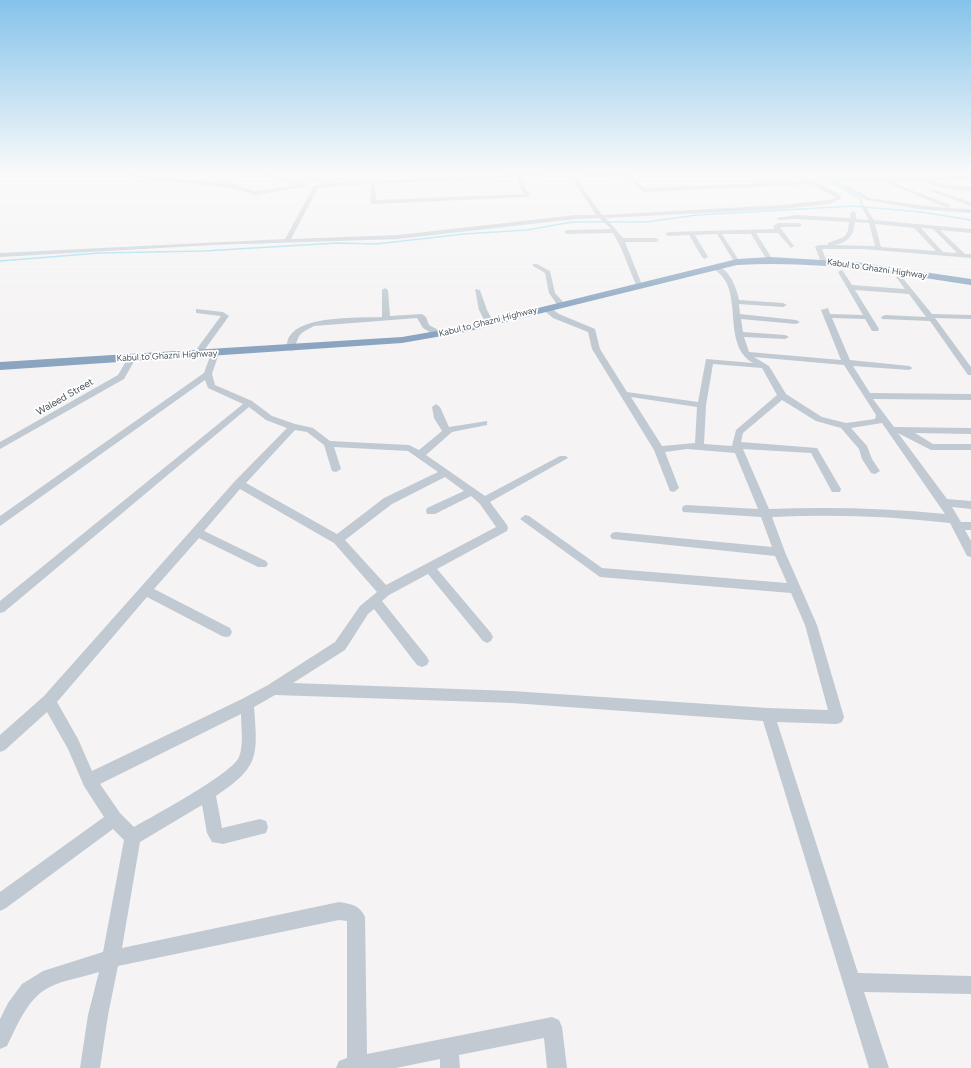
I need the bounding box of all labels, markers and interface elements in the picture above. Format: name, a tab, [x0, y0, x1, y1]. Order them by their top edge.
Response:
street label: Kabul to Ghazni Highway	[826, 257, 928, 281]
street label: Kabul to Ghazni Highway	[438, 305, 538, 339]
street label: Kabul to Ghazni Highway	[116, 348, 218, 364]
street label: Waleed Street	[34, 376, 96, 418]

